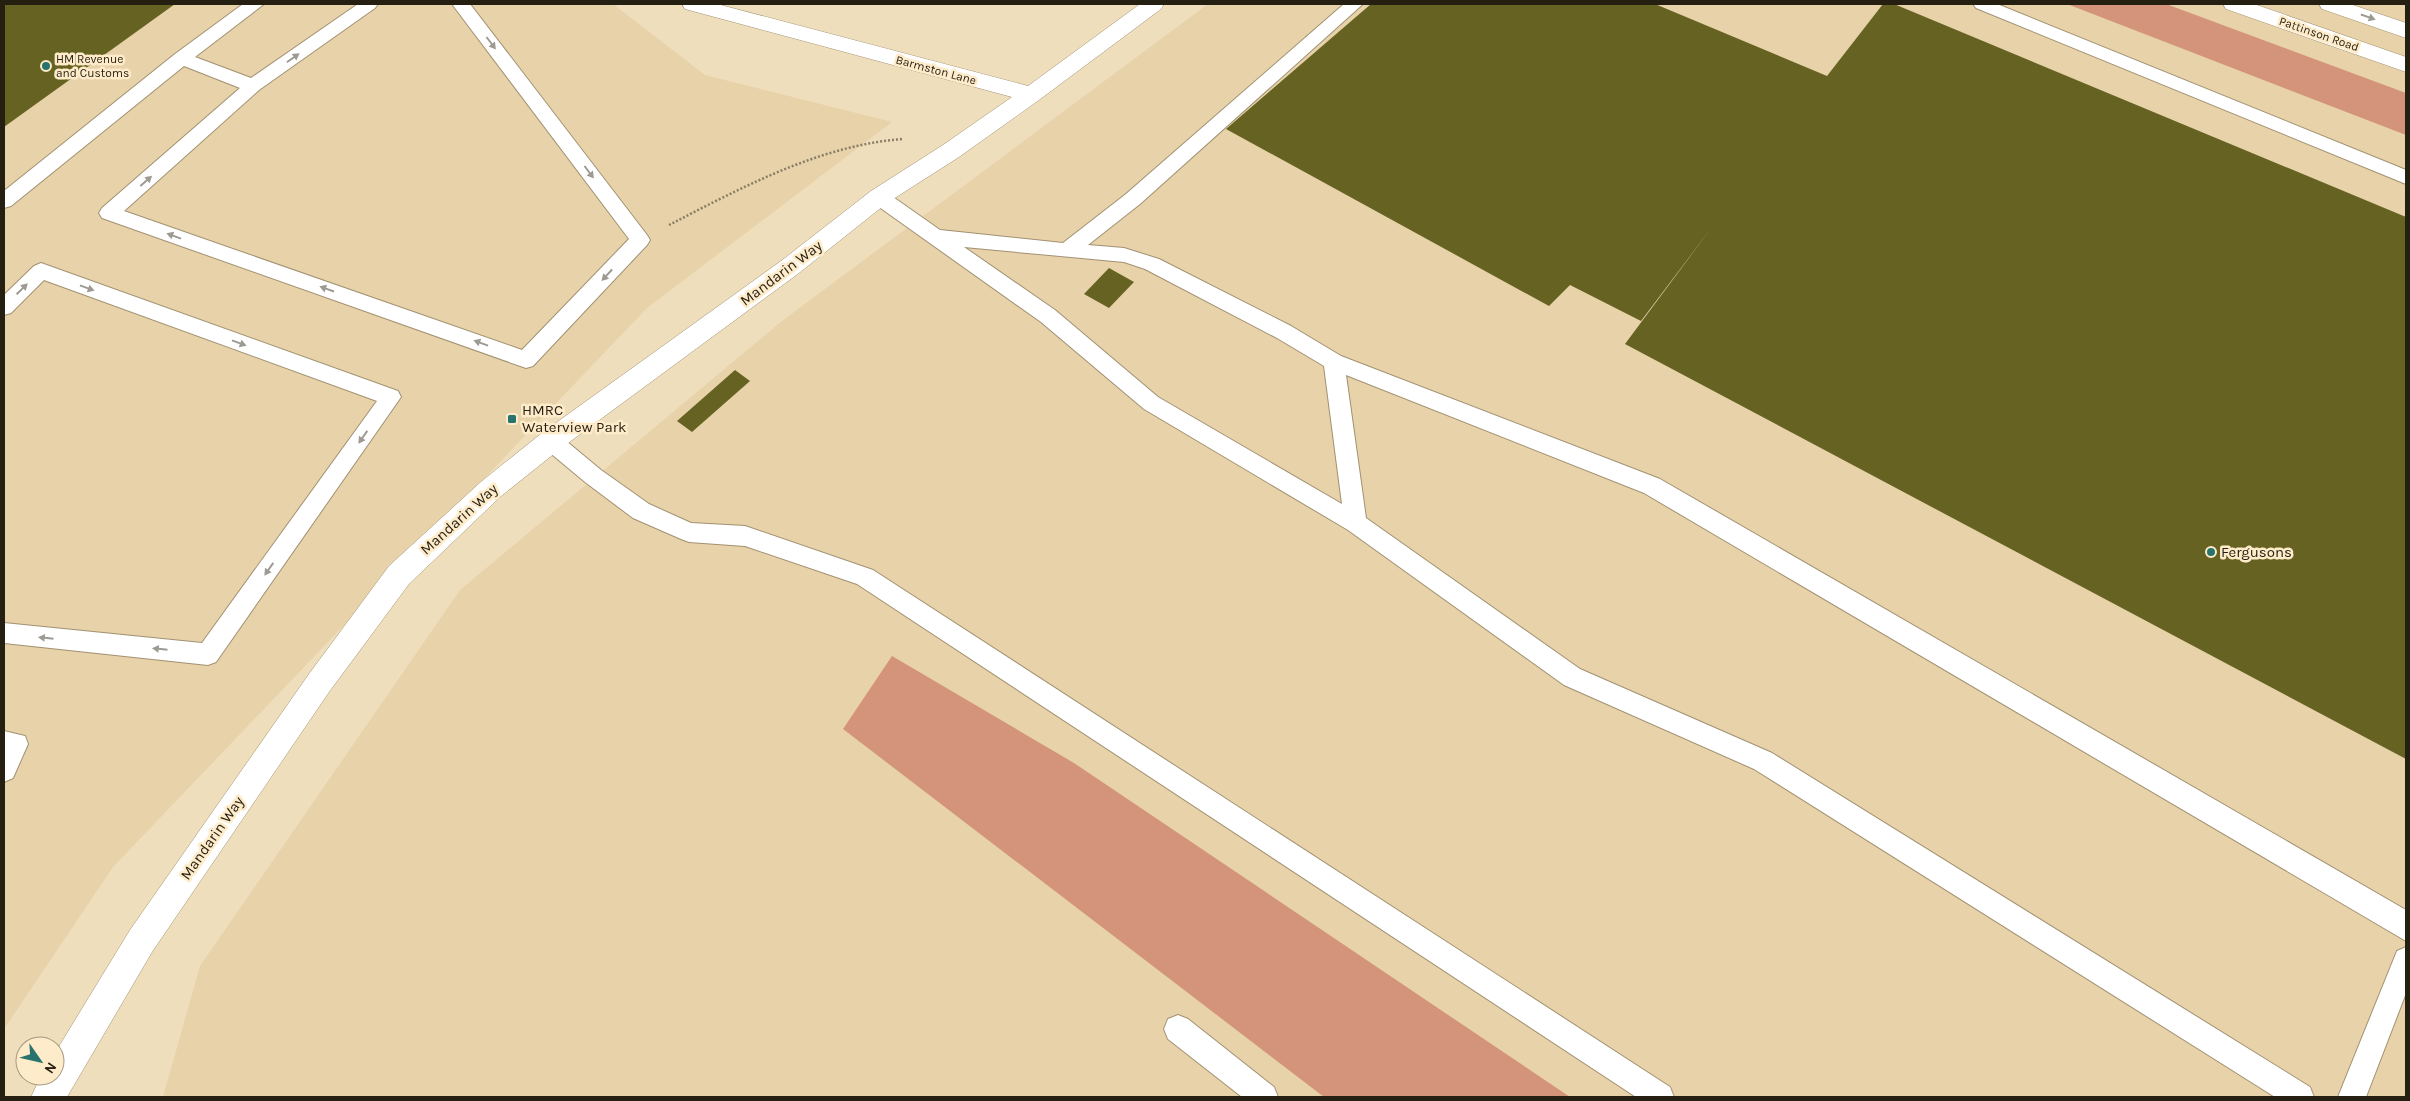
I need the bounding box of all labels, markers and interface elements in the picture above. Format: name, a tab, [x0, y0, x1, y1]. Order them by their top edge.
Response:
street label: Pattinson Road	[2277, 14, 2361, 54]
one-way arrow	[2360, 14, 2375, 22]
one-way arrow	[485, 36, 496, 49]
place label: HM Revenue and Customs	[56, 52, 129, 80]
one-way arrow	[286, 53, 300, 63]
street label: Barmston Lane	[894, 53, 978, 87]
marker: HM Revenue and Customs	[40, 60, 52, 72]
one-way arrow	[583, 165, 594, 178]
one-way arrow	[139, 175, 152, 186]
one-way arrow	[166, 232, 181, 240]
street label: Mandarin Way	[737, 236, 825, 310]
one-way arrow	[601, 269, 613, 281]
one-way arrow	[16, 283, 28, 295]
one-way arrow	[79, 285, 94, 292]
one-way arrow	[319, 285, 334, 293]
one-way arrow	[473, 339, 488, 346]
one-way arrow	[232, 340, 247, 347]
place label: HMRC Waterview Park	[522, 401, 627, 436]
marker: HMRC Waterview Park	[506, 413, 518, 425]
one-way arrow	[358, 430, 368, 444]
street label: Mandarin Way	[417, 480, 501, 558]
place label: Fergusons	[2221, 543, 2292, 561]
marker: Fergusons	[2205, 546, 2217, 558]
one-way arrow	[264, 563, 274, 576]
one-way arrow	[38, 633, 54, 641]
one-way arrow	[152, 645, 168, 653]
street label: Mandarin Way	[177, 793, 247, 883]
north arrow	[15, 1036, 65, 1086]
text: N	[41, 1059, 60, 1077]

